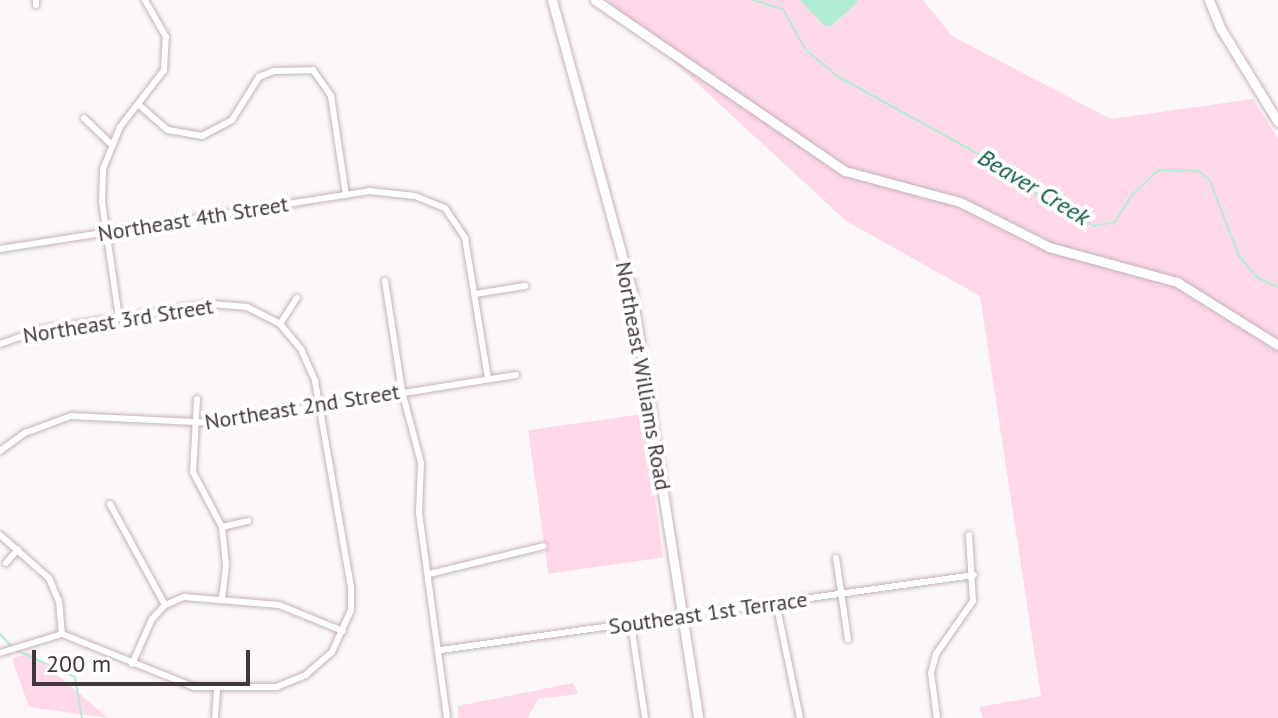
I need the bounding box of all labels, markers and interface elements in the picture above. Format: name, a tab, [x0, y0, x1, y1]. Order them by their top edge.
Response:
water label: Beaver Creek	[973, 142, 1095, 232]
street label: Northeast 4th Street	[96, 191, 290, 247]
street label: Northeast Williams Road	[610, 259, 676, 493]
street label: Northeast 3rd Street	[21, 293, 215, 349]
street label: Northeast 2nd Street	[203, 379, 401, 435]
street label: Southeast 1st Terrace	[607, 586, 809, 640]
scale bar	[36, 634, 254, 684]
text: 200 m	[46, 648, 111, 679]

